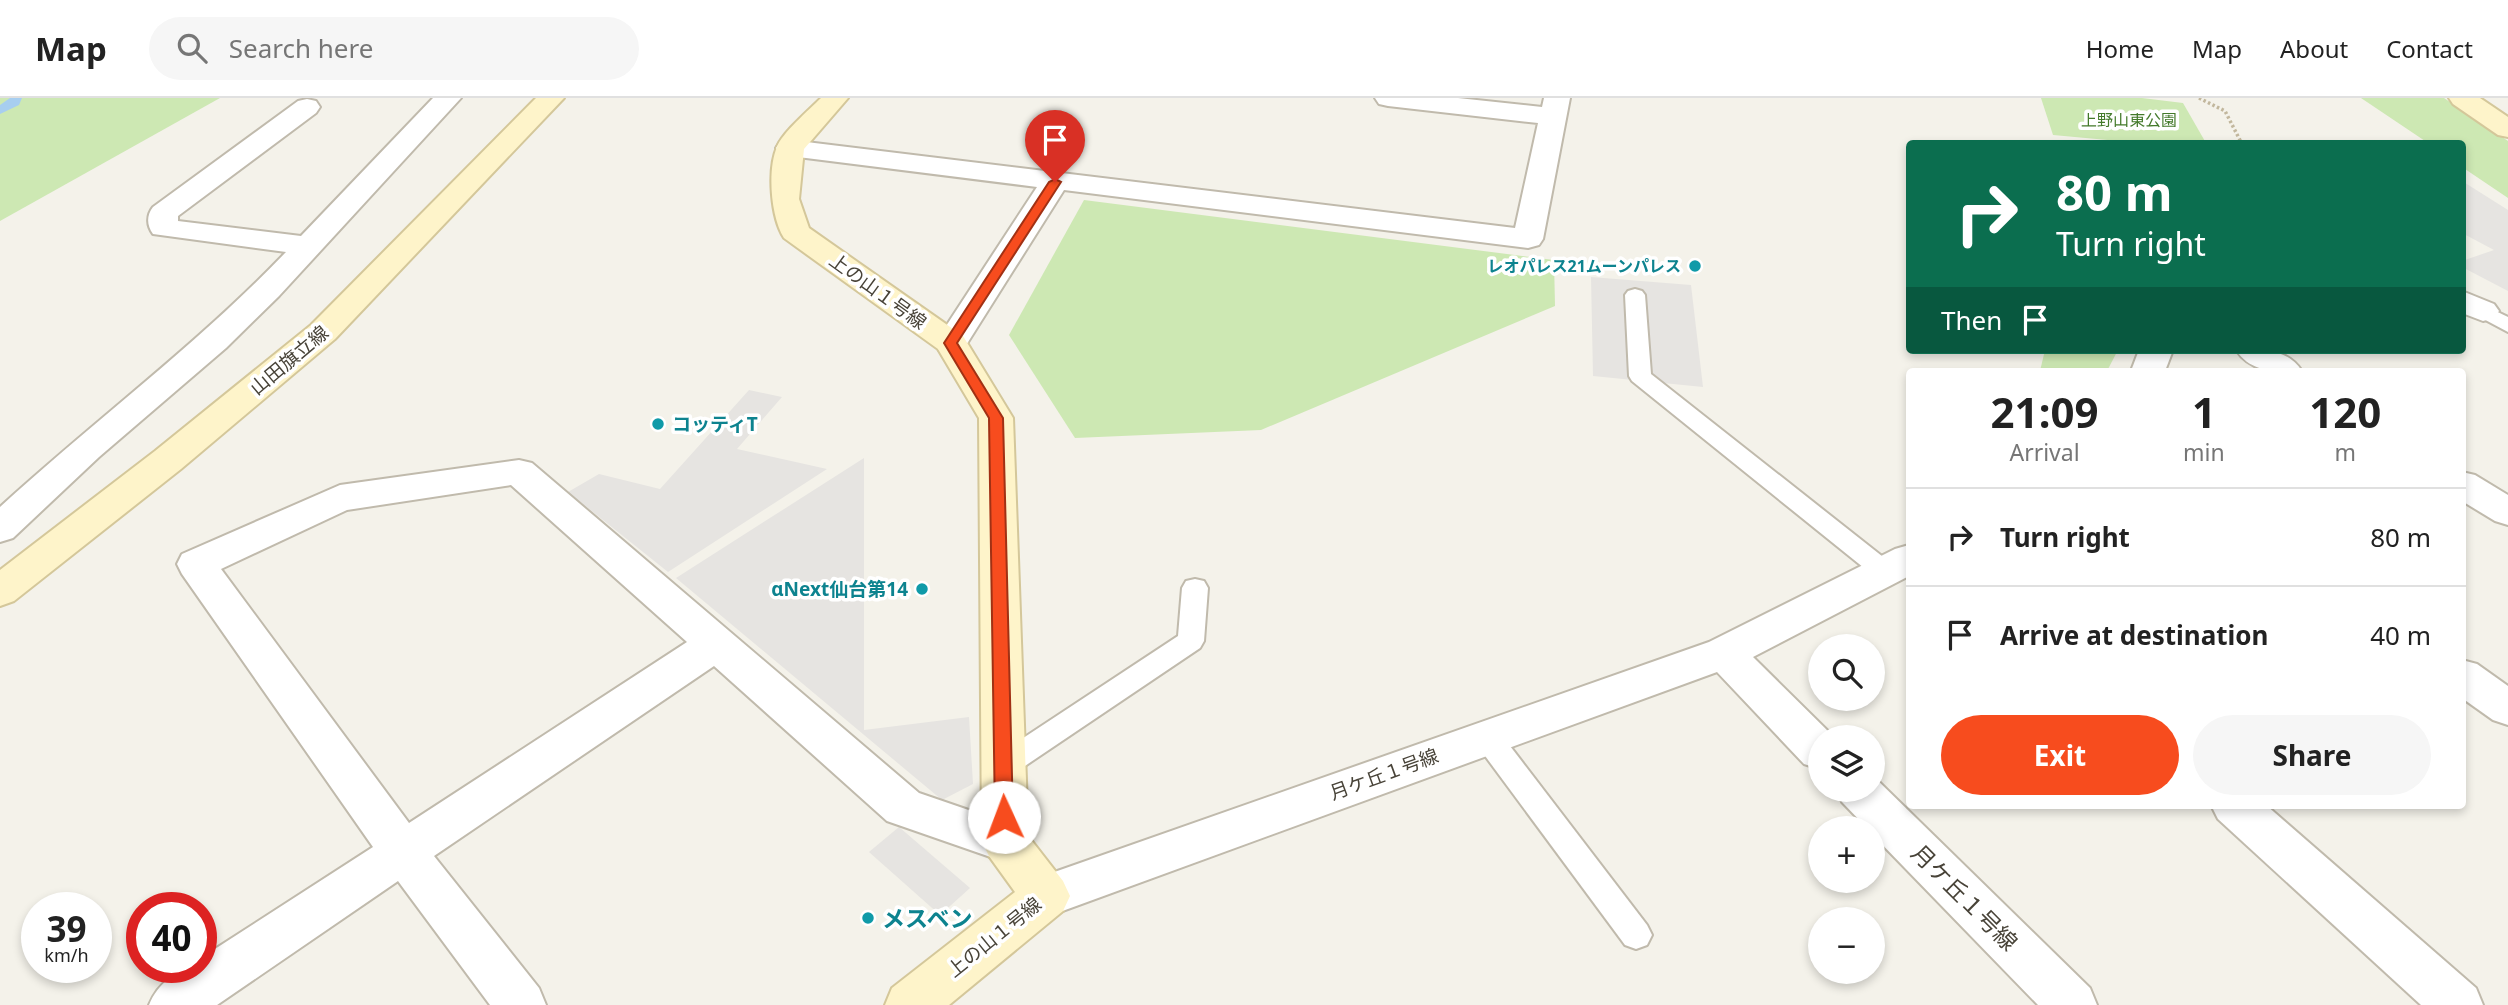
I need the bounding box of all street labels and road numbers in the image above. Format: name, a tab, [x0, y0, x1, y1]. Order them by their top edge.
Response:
street label: 上の山１号線	[824, 247, 932, 335]
street label: 山田旗立線	[244, 320, 334, 400]
street label: 月ケ丘１号線	[1326, 742, 1442, 806]
street label: 月ケ丘１号線	[1905, 837, 2025, 957]
street label: 上の山１号線	[942, 891, 1046, 983]

